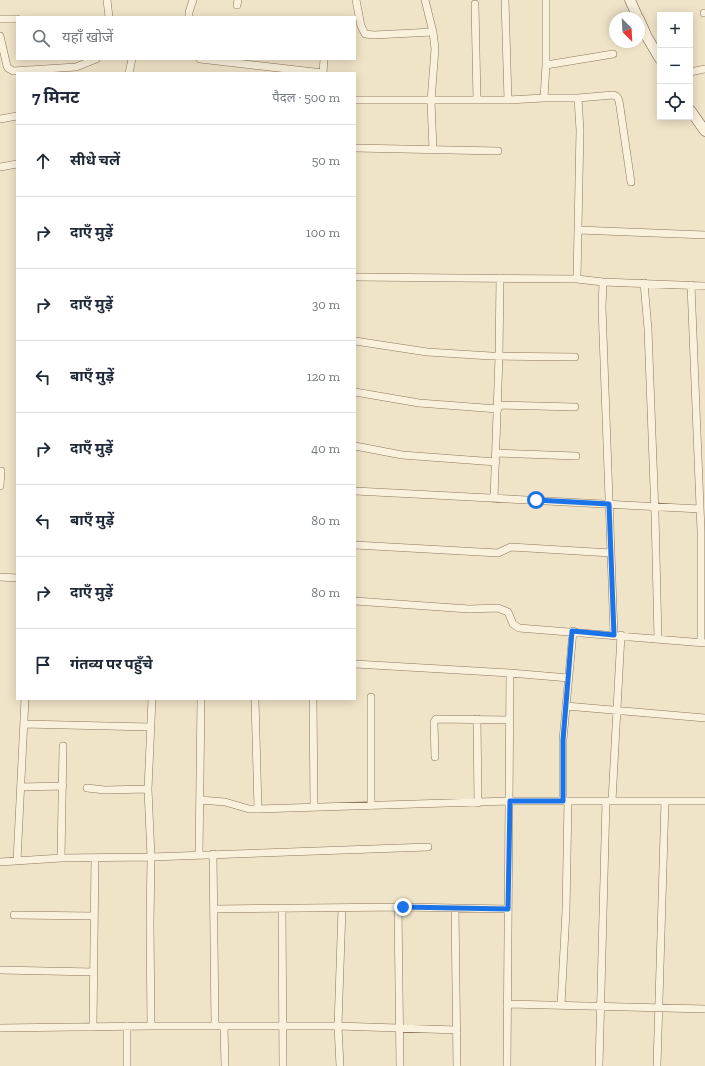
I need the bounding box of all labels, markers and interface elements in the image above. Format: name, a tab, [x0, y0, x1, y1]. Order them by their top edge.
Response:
north arrow	[609, 12, 645, 48]
map controls	[657, 12, 693, 120]
button: +	[657, 12, 693, 48]
search box	[16, 16, 356, 60]
icon: search	[30, 27, 52, 49]
text: यहाँ खोजें	[62, 28, 113, 46]
button: −	[657, 48, 693, 84]
button: locate	[657, 84, 693, 120]
text: 7 मिनट	[32, 87, 79, 107]
text: पैदल · 500 m	[272, 90, 340, 105]
icon: ahead	[32, 150, 54, 172]
text: सीधे चलें	[70, 151, 120, 169]
text: 50 m	[312, 153, 340, 168]
icon: right	[32, 222, 54, 244]
text: दाएँ मुड़ें	[70, 223, 113, 241]
text: 100 m	[306, 225, 340, 240]
icon: right	[32, 294, 54, 316]
text: दाएँ मुड़ें	[70, 295, 113, 313]
text: 30 m	[312, 297, 340, 312]
icon: left	[32, 366, 54, 388]
text: बाएँ मुड़ें	[70, 367, 114, 385]
text: 120 m	[307, 369, 340, 384]
icon: right	[32, 438, 54, 460]
text: दाएँ मुड़ें	[70, 439, 113, 457]
text: 40 m	[311, 441, 340, 456]
route start	[527, 491, 545, 509]
icon: left	[32, 510, 54, 532]
text: बाएँ मुड़ें	[70, 511, 114, 529]
text: 80 m	[311, 513, 340, 528]
icon: right	[32, 582, 54, 604]
text: दाएँ मुड़ें	[70, 583, 113, 601]
text: 80 m	[311, 585, 340, 600]
icon: arrive	[32, 654, 54, 676]
text: गंतव्य पर पहुँचे	[70, 655, 153, 673]
route end	[394, 898, 412, 916]

